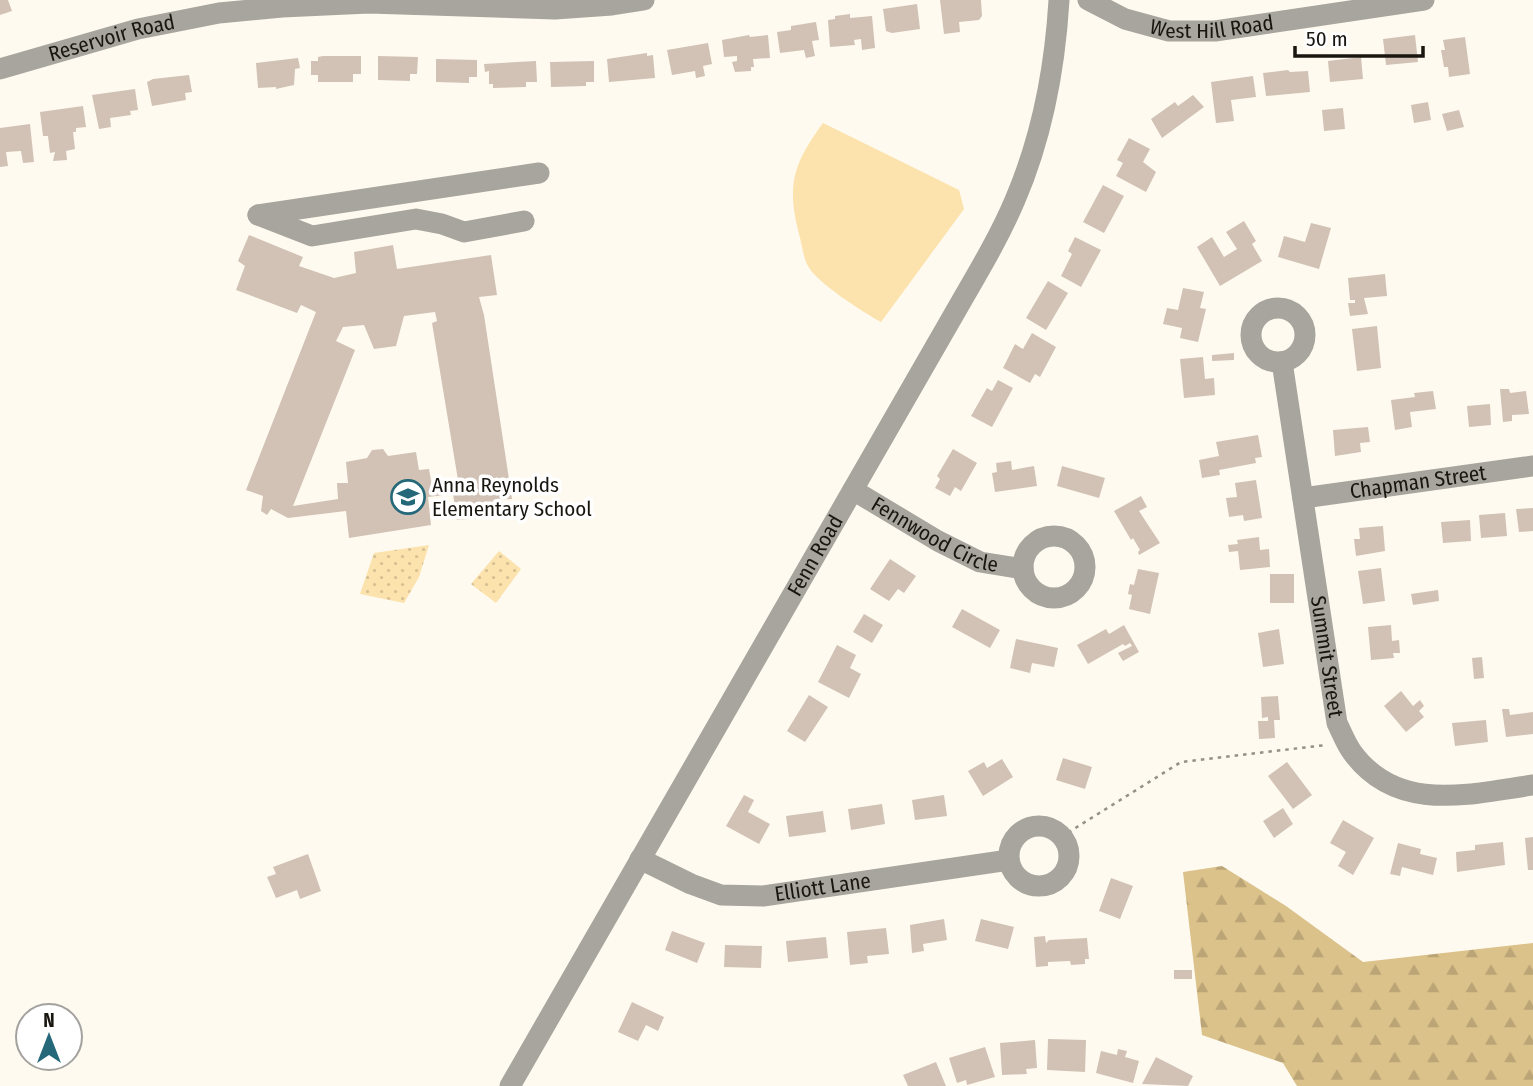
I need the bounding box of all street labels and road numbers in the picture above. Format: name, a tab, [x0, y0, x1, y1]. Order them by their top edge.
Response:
street label: Reservoir Road	[46, 9, 177, 67]
street label: West Hill Road	[1147, 9, 1275, 44]
street label: Chapman Street	[1348, 460, 1488, 504]
street label: Fennwood Circle	[867, 491, 1000, 578]
street label: Fenn Road	[782, 510, 849, 601]
street label: Summit Street	[1305, 594, 1349, 719]
street label: Elliott Lane	[773, 867, 872, 907]

